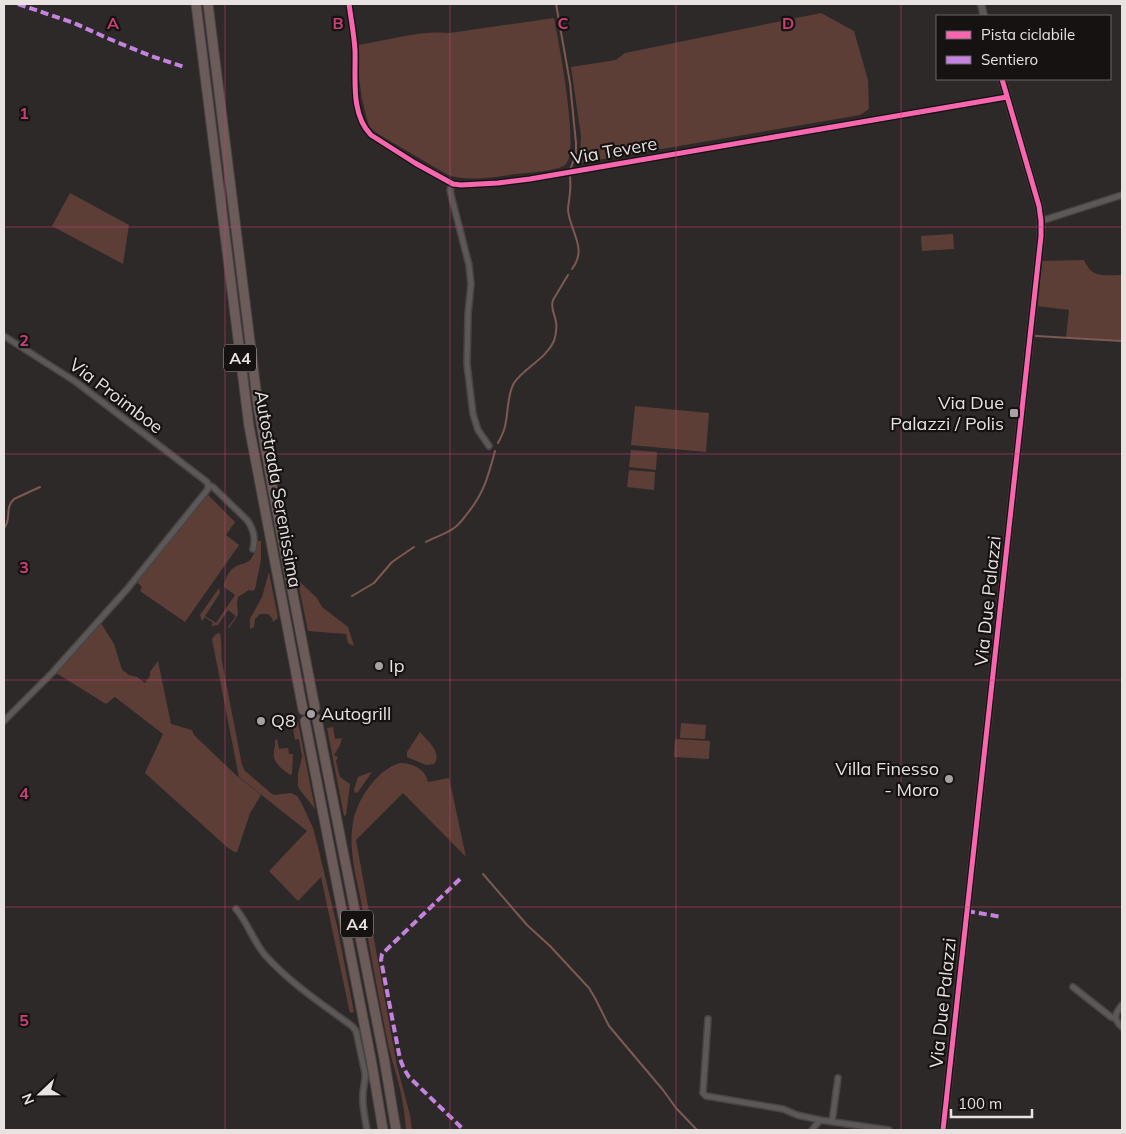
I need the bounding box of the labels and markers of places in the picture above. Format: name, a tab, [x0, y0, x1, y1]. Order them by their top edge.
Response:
place label: Via Due Palazzi / Polis	[890, 391, 1004, 435]
marker: Via Due Palazzi / Polis	[1008, 407, 1020, 419]
place label: Ip	[389, 654, 404, 677]
marker: Ip	[373, 660, 385, 672]
place label: Autogrill	[321, 702, 391, 725]
marker: Autogrill	[305, 708, 317, 720]
place label: Q8	[271, 709, 296, 732]
marker: Q8	[255, 715, 267, 727]
place label: Villa Finesso - Moro	[835, 757, 939, 801]
marker: Villa Finesso - Moro	[943, 773, 955, 785]

